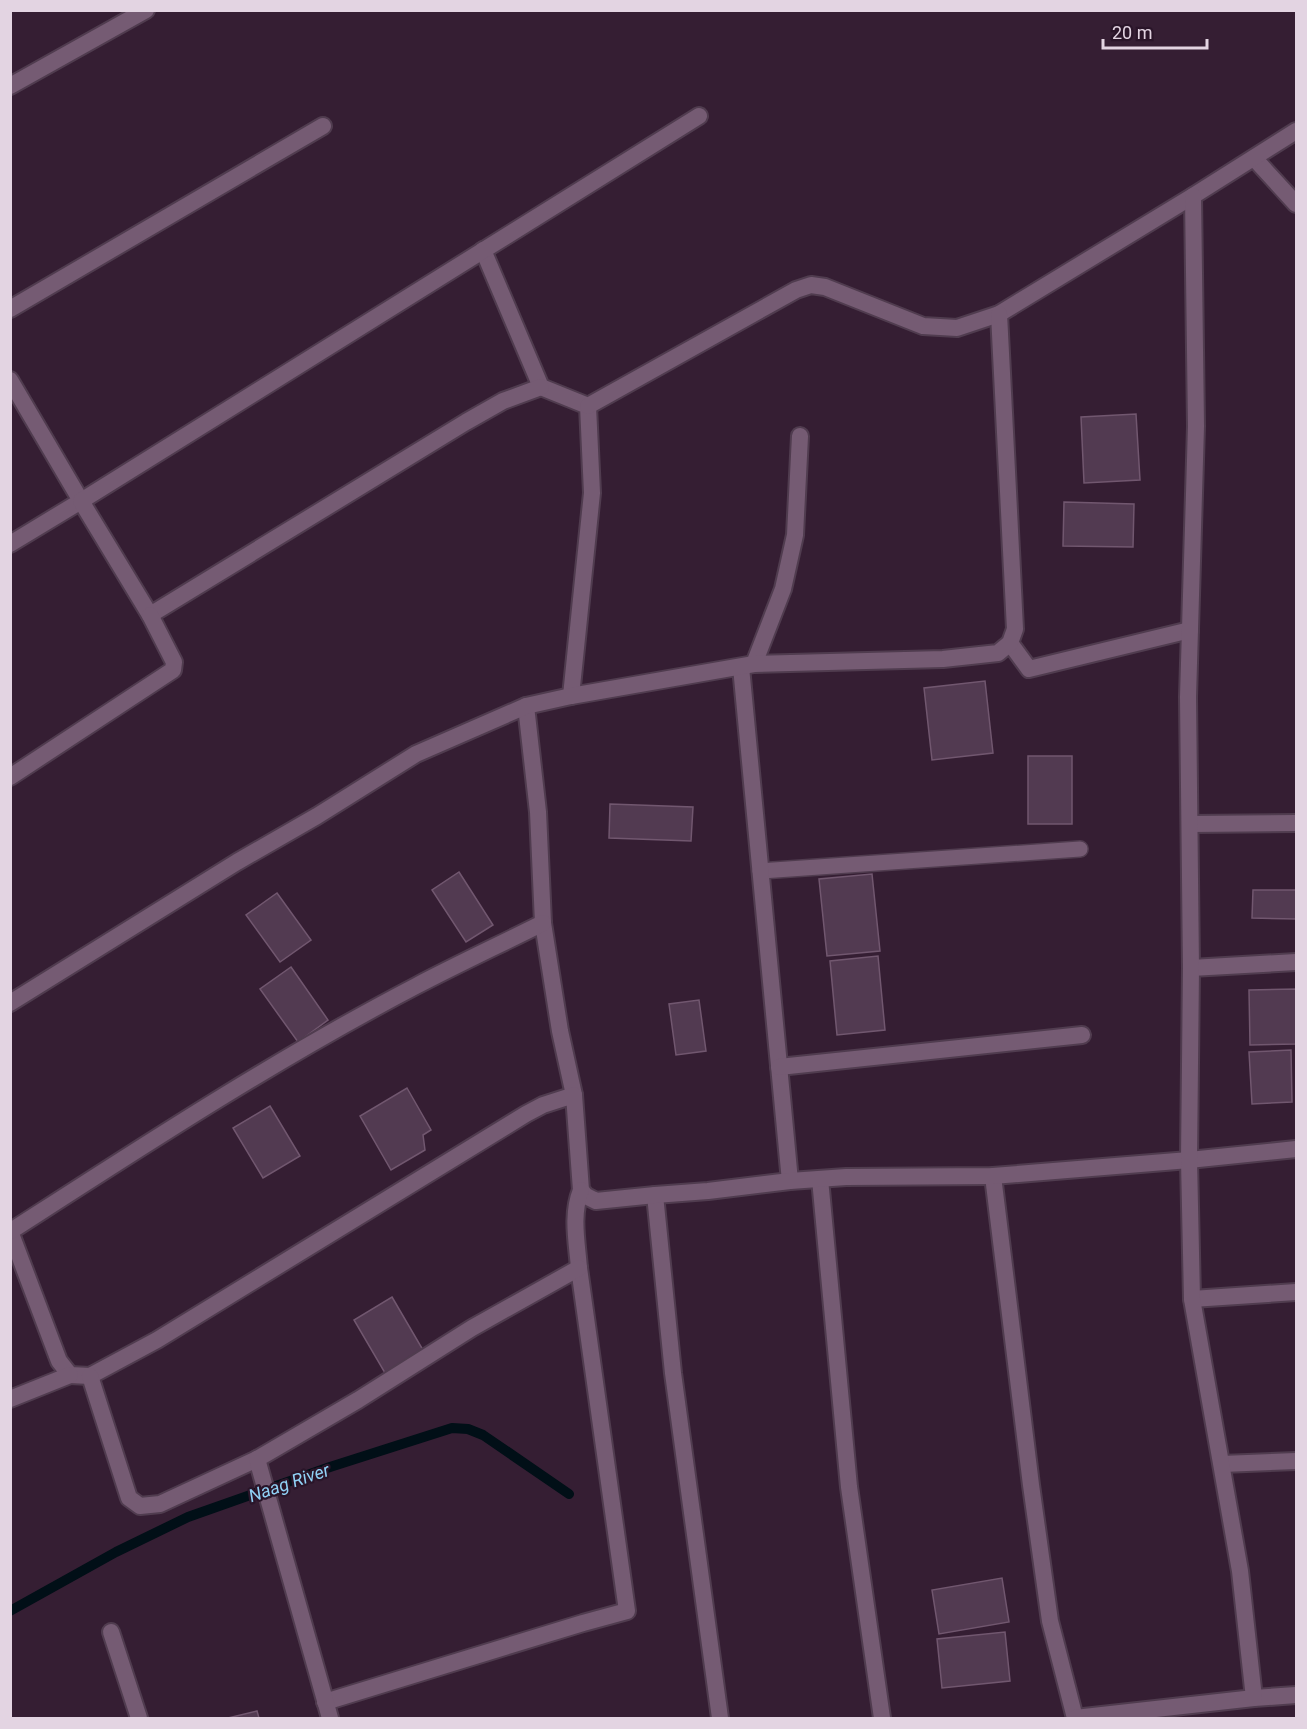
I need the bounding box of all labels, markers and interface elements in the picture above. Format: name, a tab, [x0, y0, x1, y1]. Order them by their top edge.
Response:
scale bar	[1103, 12, 1206, 50]
text: 20 m	[1112, 22, 1152, 43]
water label: Naag River	[246, 1459, 333, 1506]

